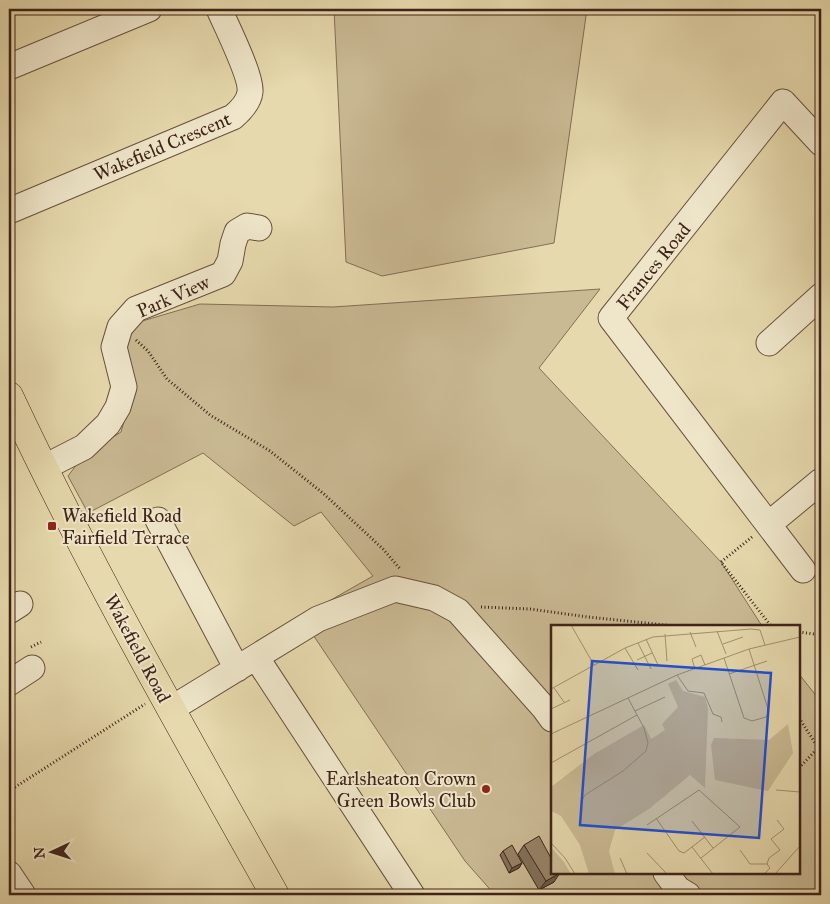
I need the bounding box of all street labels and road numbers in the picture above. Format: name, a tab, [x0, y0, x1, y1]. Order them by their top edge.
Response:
street label: Wakefield Crescent	[90, 107, 235, 186]
street label: Frances Road	[611, 218, 696, 314]
street label: Park View	[133, 270, 214, 323]
street label: Wakefield Road	[99, 590, 176, 707]

